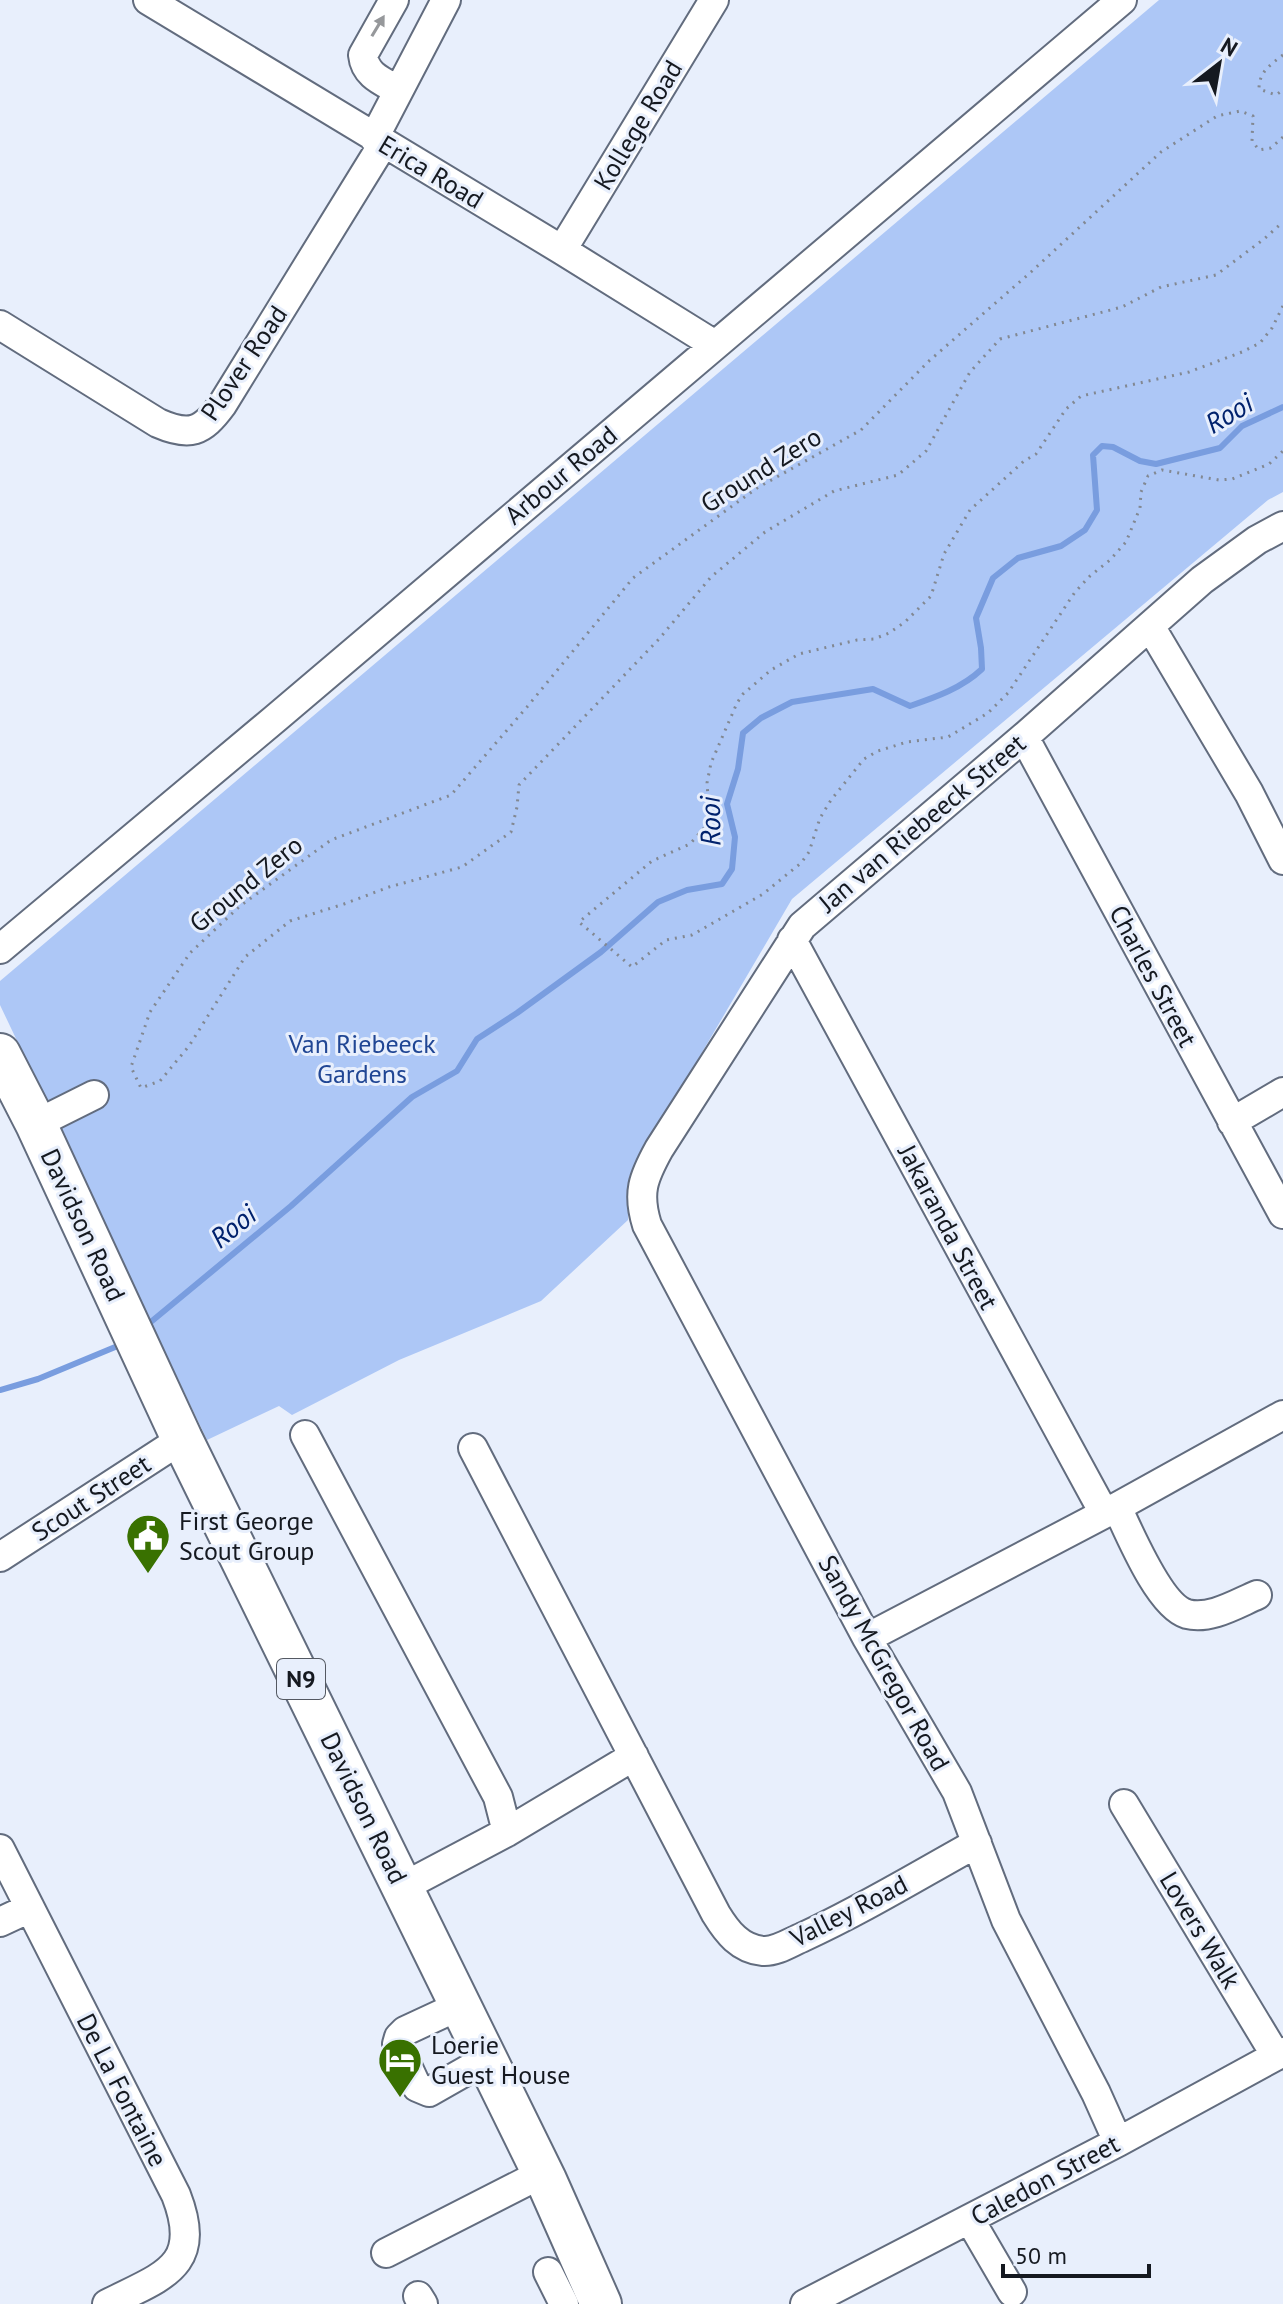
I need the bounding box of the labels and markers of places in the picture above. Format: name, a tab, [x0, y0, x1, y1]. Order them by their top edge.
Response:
place label: First George Scout Group	[179, 1504, 314, 1567]
public building icon: First George Scout Group	[124, 1512, 172, 1575]
place label: Loerie Guest House	[431, 2028, 570, 2091]
hotel icon: Loerie Guest House	[376, 2036, 424, 2099]

